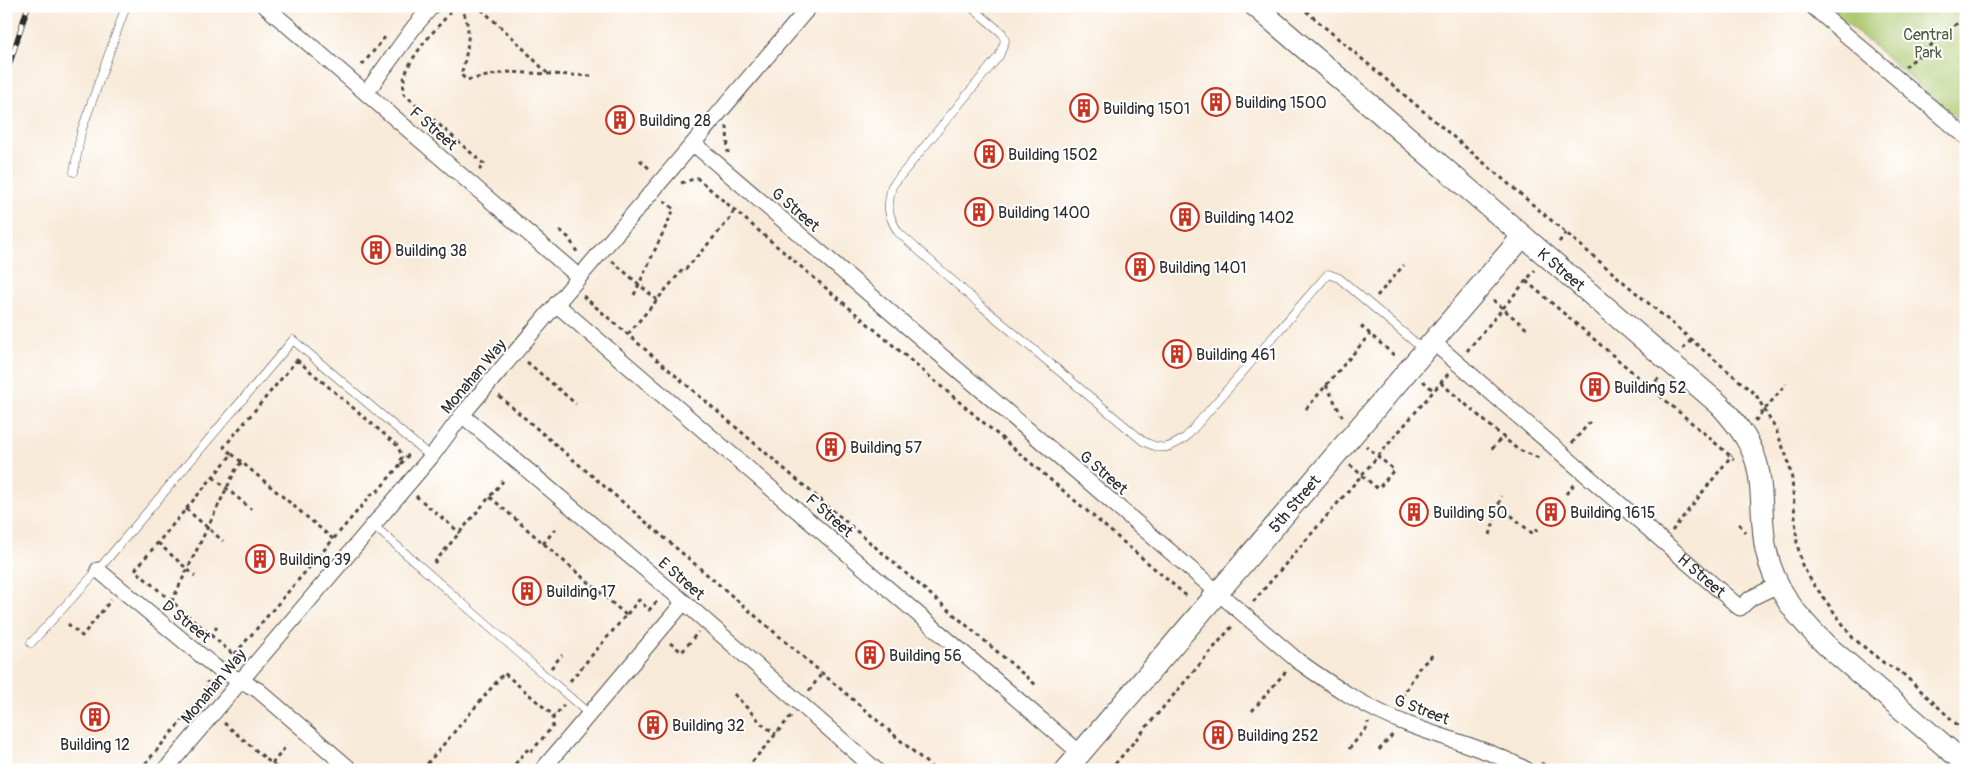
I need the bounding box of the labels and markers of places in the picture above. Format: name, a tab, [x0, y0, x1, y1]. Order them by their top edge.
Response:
building icon: Building 1500	[1201, 87, 1231, 117]
building icon: Building 1501	[1069, 93, 1099, 123]
place label: Building 1500	[1235, 93, 1327, 113]
place label: Building 1501	[1103, 99, 1190, 119]
building icon: Building 28	[605, 105, 635, 135]
place label: Building 28	[639, 111, 711, 131]
building icon: Building 1502	[974, 139, 1004, 169]
place label: Building 1502	[1008, 145, 1098, 165]
building icon: Building 1400	[964, 197, 994, 227]
building icon: Building 1402	[1170, 202, 1200, 232]
place label: Building 1400	[998, 203, 1090, 223]
place label: Building 1402	[1204, 208, 1294, 228]
building icon: Building 38	[361, 235, 391, 265]
place label: Building 38	[395, 241, 467, 261]
building icon: Building 1401	[1125, 252, 1155, 282]
place label: Building 1401	[1159, 258, 1247, 278]
building icon: Building 461	[1162, 339, 1192, 369]
place label: Building 461	[1196, 345, 1276, 365]
building icon: Building 52	[1580, 372, 1610, 402]
place label: Building 52	[1614, 378, 1687, 398]
building icon: Building 57	[816, 432, 846, 462]
place label: Building 57	[850, 438, 923, 458]
building icon: Building 50	[1399, 497, 1429, 527]
building icon: Building 1615	[1536, 497, 1566, 527]
place label: Building 50	[1433, 503, 1508, 523]
place label: Building 1615	[1570, 503, 1655, 523]
building icon: Building 39	[245, 544, 275, 574]
place label: Building 39	[279, 550, 351, 570]
building icon: Building 17	[512, 576, 542, 606]
place label: Building 17	[546, 582, 616, 602]
building icon: Building 56	[855, 640, 885, 670]
place label: Building 56	[889, 646, 962, 666]
building icon: Building 12	[80, 702, 110, 732]
building icon: Building 32	[638, 710, 668, 740]
place label: Building 32	[672, 716, 745, 736]
building icon: Building 252	[1203, 720, 1233, 750]
place label: Building 252	[1237, 726, 1318, 746]
place label: Building 12	[60, 735, 130, 755]

